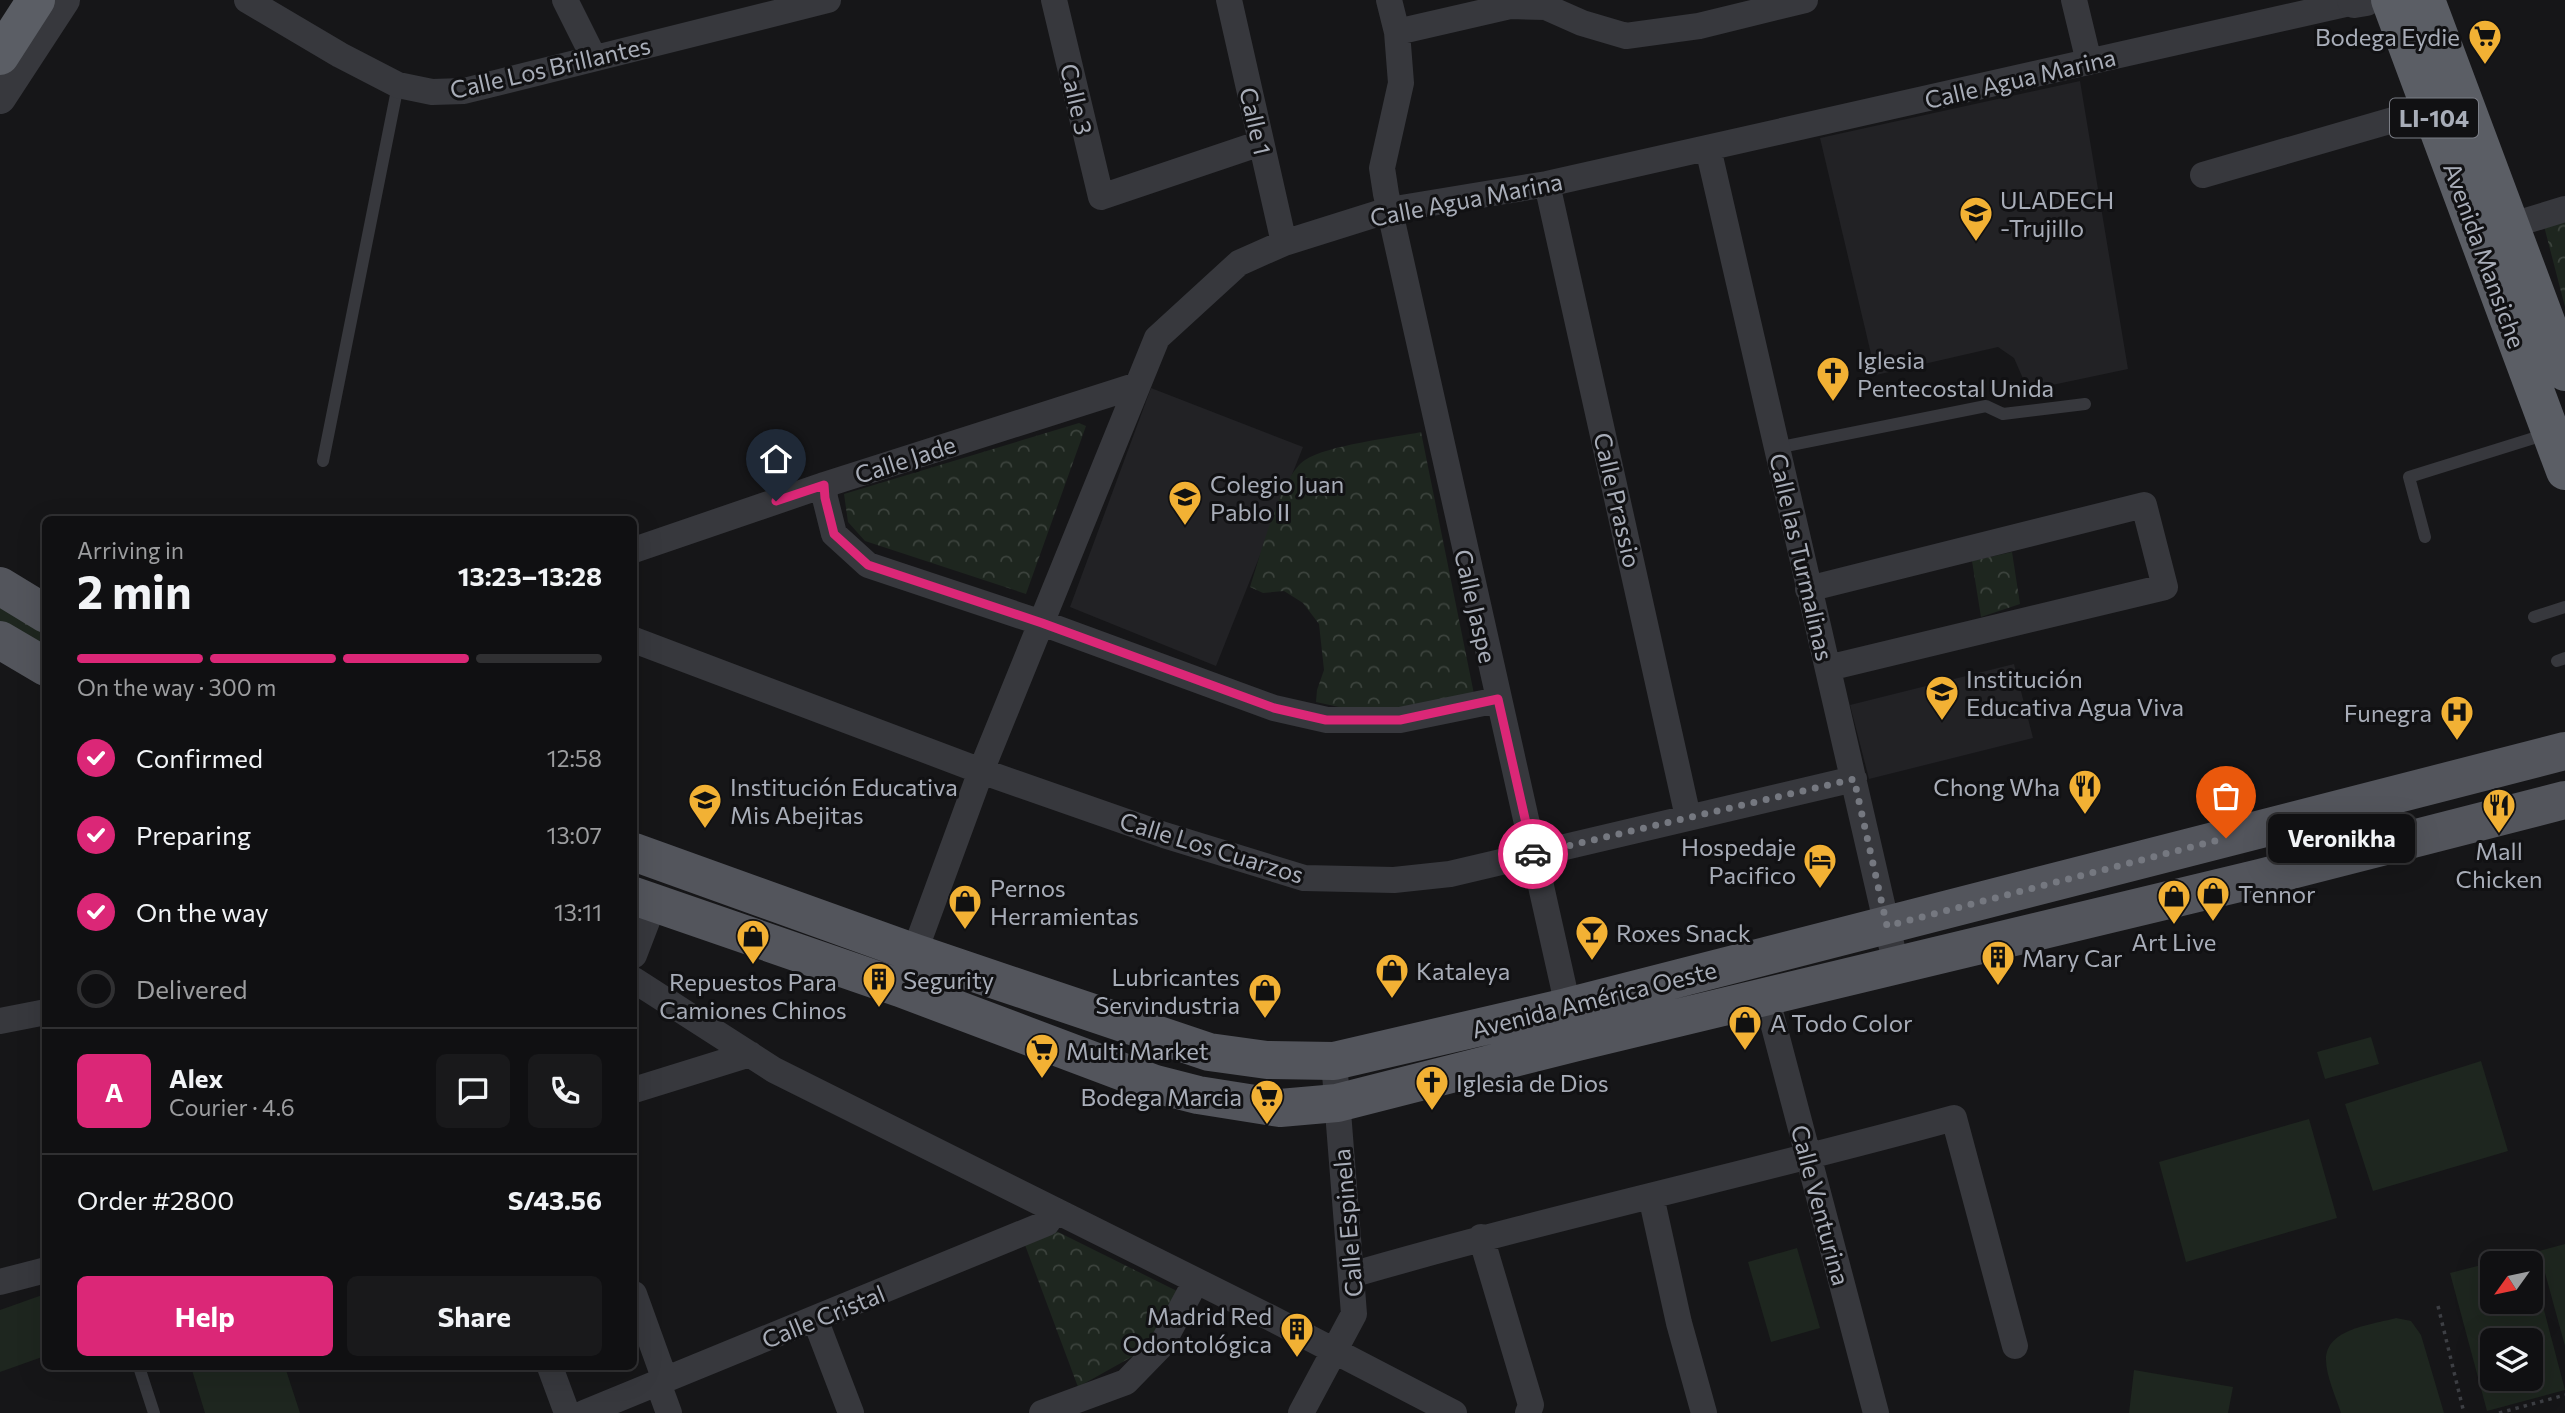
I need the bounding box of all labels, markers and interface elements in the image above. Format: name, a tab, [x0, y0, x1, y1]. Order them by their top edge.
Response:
supermarket icon: Bodega Eydie	[2466, 17, 2504, 66]
place label: Bodega Eydie	[2315, 22, 2460, 51]
street label: Calle Los Brillantes	[447, 30, 653, 104]
street label: Calle Agua Marina	[1922, 42, 2118, 114]
street label: Calle 3	[1055, 61, 1099, 137]
street label: Calle 1	[1234, 84, 1278, 158]
road number: LI-104	[2390, 99, 2478, 138]
street label: Avenida Mansiche	[2438, 158, 2532, 352]
street label: Calle Agua Marina	[1367, 166, 1565, 232]
place label: ULADECH -Trujillo	[2000, 185, 2114, 242]
school or university icon: ULADECH -Trujillo	[1957, 194, 1995, 243]
place label: Iglesia Pentecostal Unida	[1857, 345, 2054, 402]
church icon: Iglesia Pentecostal Unida	[1814, 354, 1852, 403]
pin	[746, 429, 806, 501]
street label: Calle Jade	[851, 429, 959, 489]
street label: Calle Prassio	[1588, 430, 1648, 570]
icon: home	[757, 440, 795, 478]
street label: Calle las Turmalinas	[1764, 450, 1840, 664]
place label: Colegio Juan Pablo II	[1210, 469, 1344, 526]
school or university icon: Colegio Juan Pablo II	[1166, 478, 1204, 527]
text: Arriving in	[77, 536, 184, 564]
street label: Calle Jaspe	[1449, 546, 1503, 666]
text: 13:23–13:28	[458, 560, 602, 591]
text: 2 min	[77, 562, 192, 618]
place label: Institución Educativa Agua Viva	[1966, 664, 2184, 721]
text: On the way · 300 m	[77, 673, 276, 701]
school or university icon: Institución Educativa Agua Viva	[1923, 673, 1961, 722]
hospital icon: Funegra	[2438, 693, 2476, 742]
place label: Funegra	[2344, 698, 2432, 727]
icon: check	[77, 739, 115, 777]
text: Confirmed	[136, 742, 263, 773]
text: 12:58	[547, 744, 602, 772]
pin	[2196, 766, 2256, 838]
restaurant icon: Chong Wha	[2066, 767, 2104, 816]
place label: Institución Educativa Mis Abejitas	[730, 772, 958, 829]
place label: Chong Wha	[1933, 772, 2060, 801]
icon: bag	[2207, 777, 2245, 815]
school or university icon: Institución Educativa Mis Abejitas	[686, 781, 724, 830]
restaurant icon: Mall Chicken	[2480, 786, 2518, 835]
street label: Calle Los Cuarzos	[1117, 805, 1307, 889]
callout: Veronikha	[2268, 814, 2415, 862]
icon: check	[77, 816, 115, 854]
text: Preparing	[136, 819, 251, 850]
courier	[1498, 819, 1568, 889]
text: 13:07	[547, 821, 602, 849]
text: Veronikha	[2287, 824, 2396, 852]
place label: Hospedaje Pacifico	[1681, 832, 1796, 889]
icon: car	[1514, 835, 1552, 873]
place label: Mall Chicken	[2455, 836, 2543, 893]
hotel icon: Hospedaje Pacifico	[1801, 841, 1839, 890]
place label: Pernos Herramientas	[990, 873, 1139, 930]
shop icon: Tennor	[2194, 874, 2232, 923]
shop icon: Art Live	[2155, 877, 2193, 926]
place label: Tennor	[2238, 879, 2316, 908]
shop icon: Pernos Herramientas	[946, 882, 984, 931]
icon: check	[77, 893, 115, 931]
text: On the way	[136, 896, 269, 927]
text: 13:11	[554, 898, 602, 926]
bar icon: Roxes Snack	[1573, 913, 1611, 962]
shop icon: Repuestos Para Camiones Chinos	[734, 917, 772, 966]
place label: Roxes Snack	[1616, 918, 1751, 947]
place label: Art Live	[2131, 927, 2217, 956]
building icon: Mary Car	[1979, 938, 2017, 987]
place label: Mary Car	[2022, 943, 2123, 972]
shop icon: Kataleya	[1373, 951, 1411, 1000]
street label: Avenida América Oeste	[1468, 955, 1720, 1043]
place label: Kataleya	[1416, 956, 1510, 985]
building icon: Segurity	[860, 960, 898, 1009]
place label: Lubricantes Servindustria	[1095, 962, 1240, 1019]
place label: Segurity	[903, 965, 994, 994]
place label: Repuestos Para Camiones Chinos	[659, 967, 847, 1024]
shop icon: Lubricantes Servindustria	[1246, 971, 1284, 1020]
text: Delivered	[136, 973, 247, 1004]
shop icon: A Todo Color	[1726, 1003, 1764, 1052]
place label: A Todo Color	[1770, 1008, 1913, 1037]
supermarket icon: Multi Market	[1023, 1031, 1061, 1080]
place label: Multi Market	[1066, 1036, 1209, 1065]
button: chat	[436, 1054, 510, 1128]
button: phone	[528, 1054, 602, 1128]
text: Alex	[169, 1062, 223, 1093]
church icon: Iglesia de Dios	[1413, 1063, 1451, 1112]
place label: Iglesia de Dios	[1456, 1068, 1609, 1097]
text: A	[105, 1076, 123, 1107]
supermarket icon: Bodega Marcia	[1248, 1077, 1286, 1126]
place label: Bodega Marcia	[1081, 1082, 1242, 1111]
text: Courier · 4.6	[169, 1093, 295, 1121]
street label: Calle Venturina	[1786, 1122, 1856, 1288]
street label: Calle Espinela	[1326, 1148, 1368, 1298]
text: Order #2800	[77, 1184, 234, 1215]
text: S/43.56	[508, 1184, 602, 1215]
north arrow	[2480, 1251, 2543, 1314]
map controls	[2480, 1251, 2543, 1391]
button: Help	[77, 1276, 333, 1356]
button: Share	[347, 1276, 602, 1356]
street label: Calle Cristal	[757, 1278, 889, 1354]
place label: Madrid Red Odontológica	[1122, 1301, 1272, 1358]
building icon: Madrid Red Odontológica	[1278, 1310, 1316, 1359]
button: layers	[2480, 1328, 2543, 1391]

